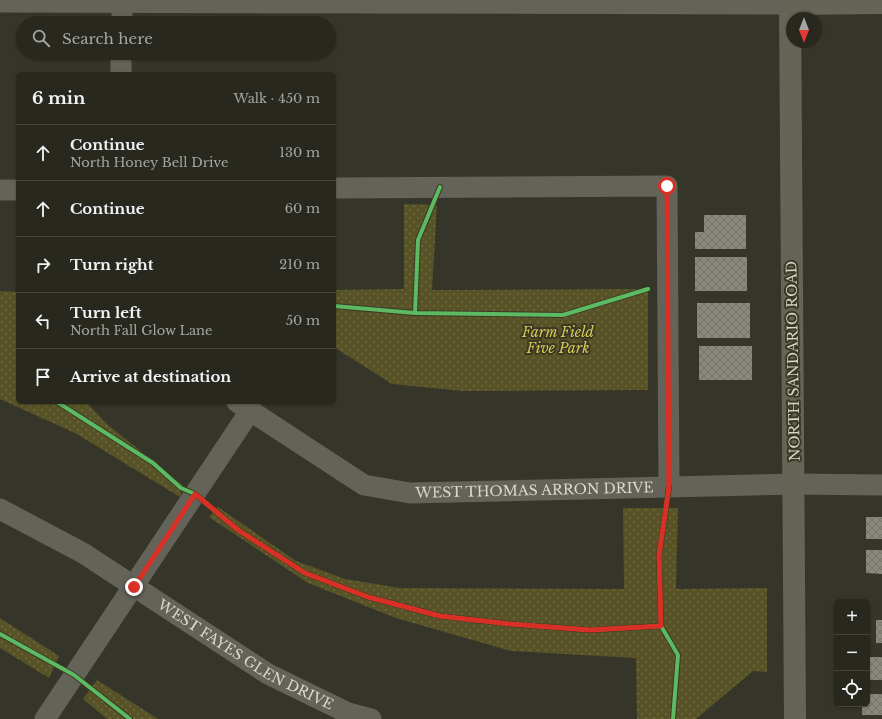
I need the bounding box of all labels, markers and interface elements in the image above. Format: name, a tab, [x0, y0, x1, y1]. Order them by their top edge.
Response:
north arrow	[786, 12, 822, 48]
search box	[16, 16, 336, 60]
icon: search	[30, 27, 52, 49]
text: Search here	[62, 29, 153, 48]
text: 6 min	[32, 88, 85, 109]
text: Walk · 450 m	[233, 90, 320, 107]
text: Continue	[70, 135, 145, 154]
icon: ahead	[32, 142, 54, 164]
text: 130 m	[279, 144, 320, 161]
text: North Honey Bell Drive	[70, 154, 228, 171]
route start	[658, 177, 676, 195]
icon: ahead	[32, 198, 54, 220]
text: Continue	[70, 199, 145, 218]
text: 60 m	[285, 200, 320, 217]
icon: right	[32, 254, 54, 276]
text: Turn right	[70, 255, 153, 274]
text: 210 m	[279, 256, 320, 273]
street label: NORTH SANDARIO ROAD	[782, 261, 804, 461]
text: Turn left	[70, 303, 141, 322]
icon: left	[32, 310, 54, 332]
text: 50 m	[286, 312, 320, 329]
text: North Fall Glow Lane	[70, 322, 213, 339]
park label: Farm Field Five Park	[521, 323, 595, 357]
icon: arrive	[32, 366, 54, 388]
text: Arrive at destination	[70, 367, 231, 386]
street label: WEST THOMAS ARRON DRIVE	[414, 478, 654, 502]
route end	[125, 578, 143, 596]
street label: WEST FAYES GLEN DRIVE	[154, 595, 337, 714]
map controls	[834, 599, 870, 707]
button: +	[834, 599, 870, 635]
button: −	[834, 635, 870, 671]
button: locate	[834, 671, 870, 707]

